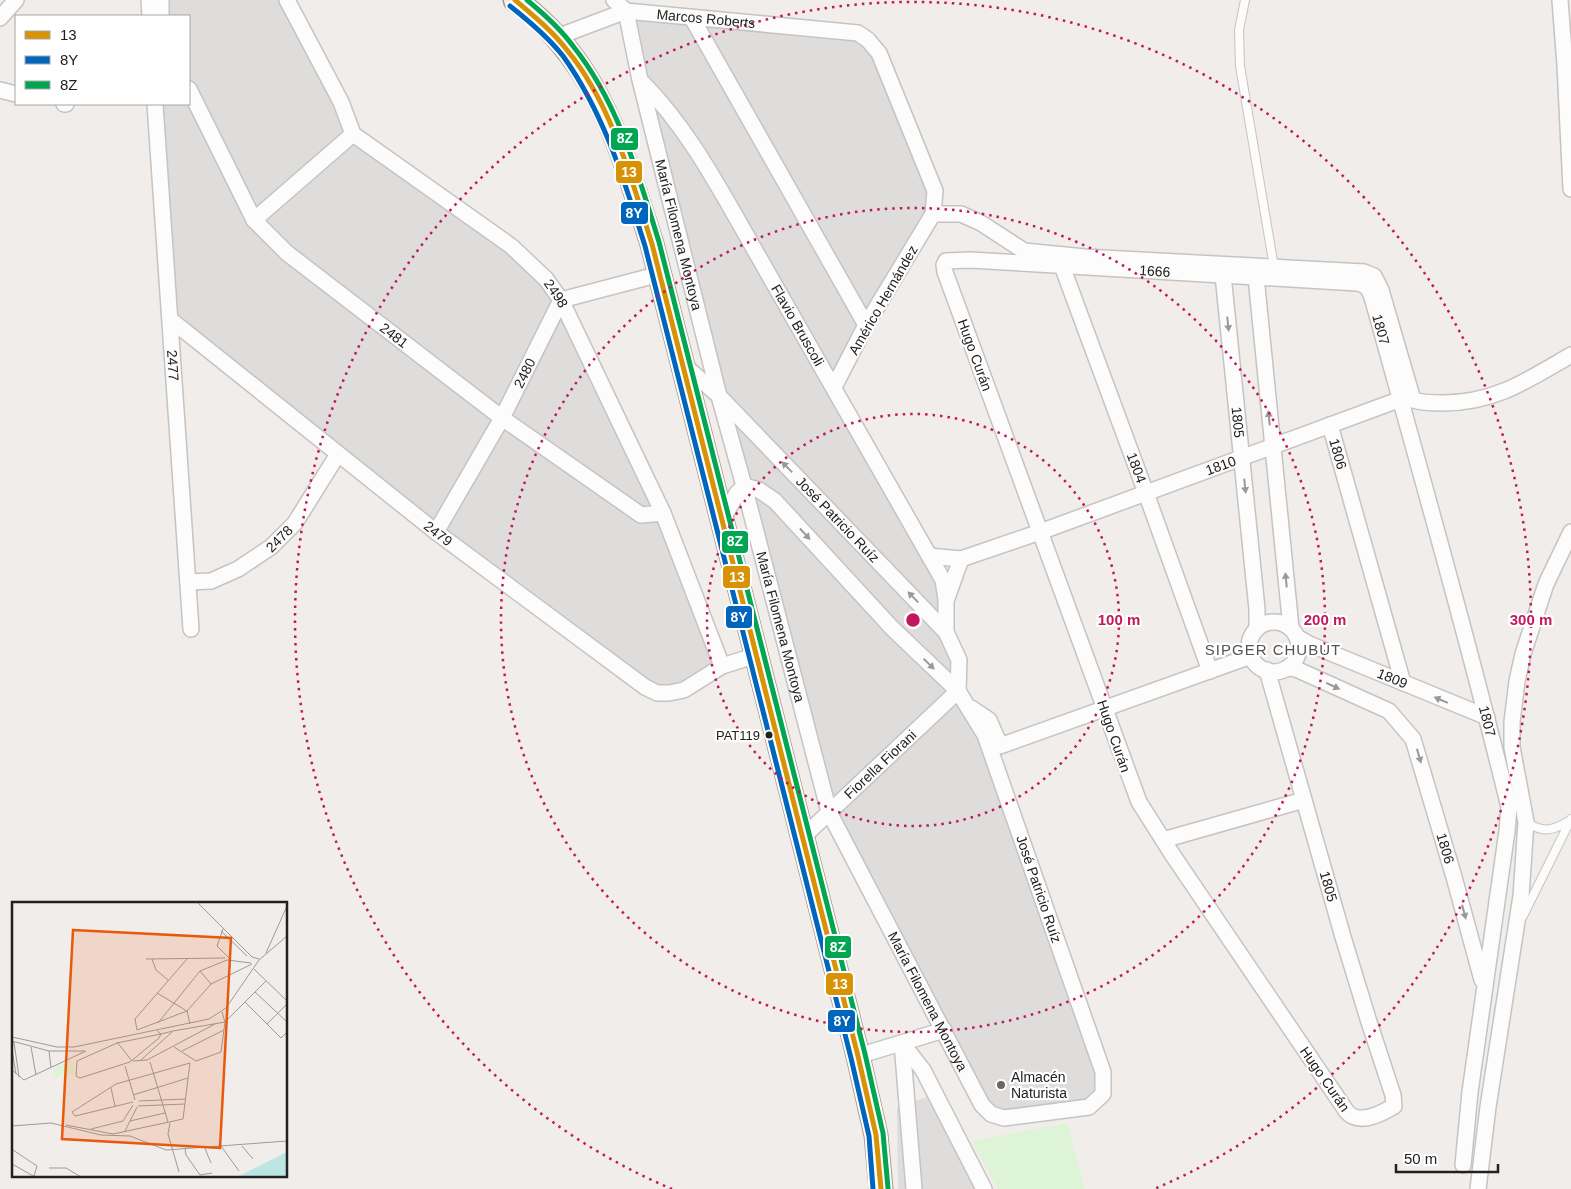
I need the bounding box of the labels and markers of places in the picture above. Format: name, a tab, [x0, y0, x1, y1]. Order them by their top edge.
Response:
centre of rings	[904, 611, 922, 629]
place label: PAT119	[716, 728, 760, 743]
marker: PAT119	[764, 730, 774, 740]
place label: Almacén Naturista	[1011, 1069, 1067, 1101]
marker: Almacén Naturista	[995, 1079, 1007, 1091]

